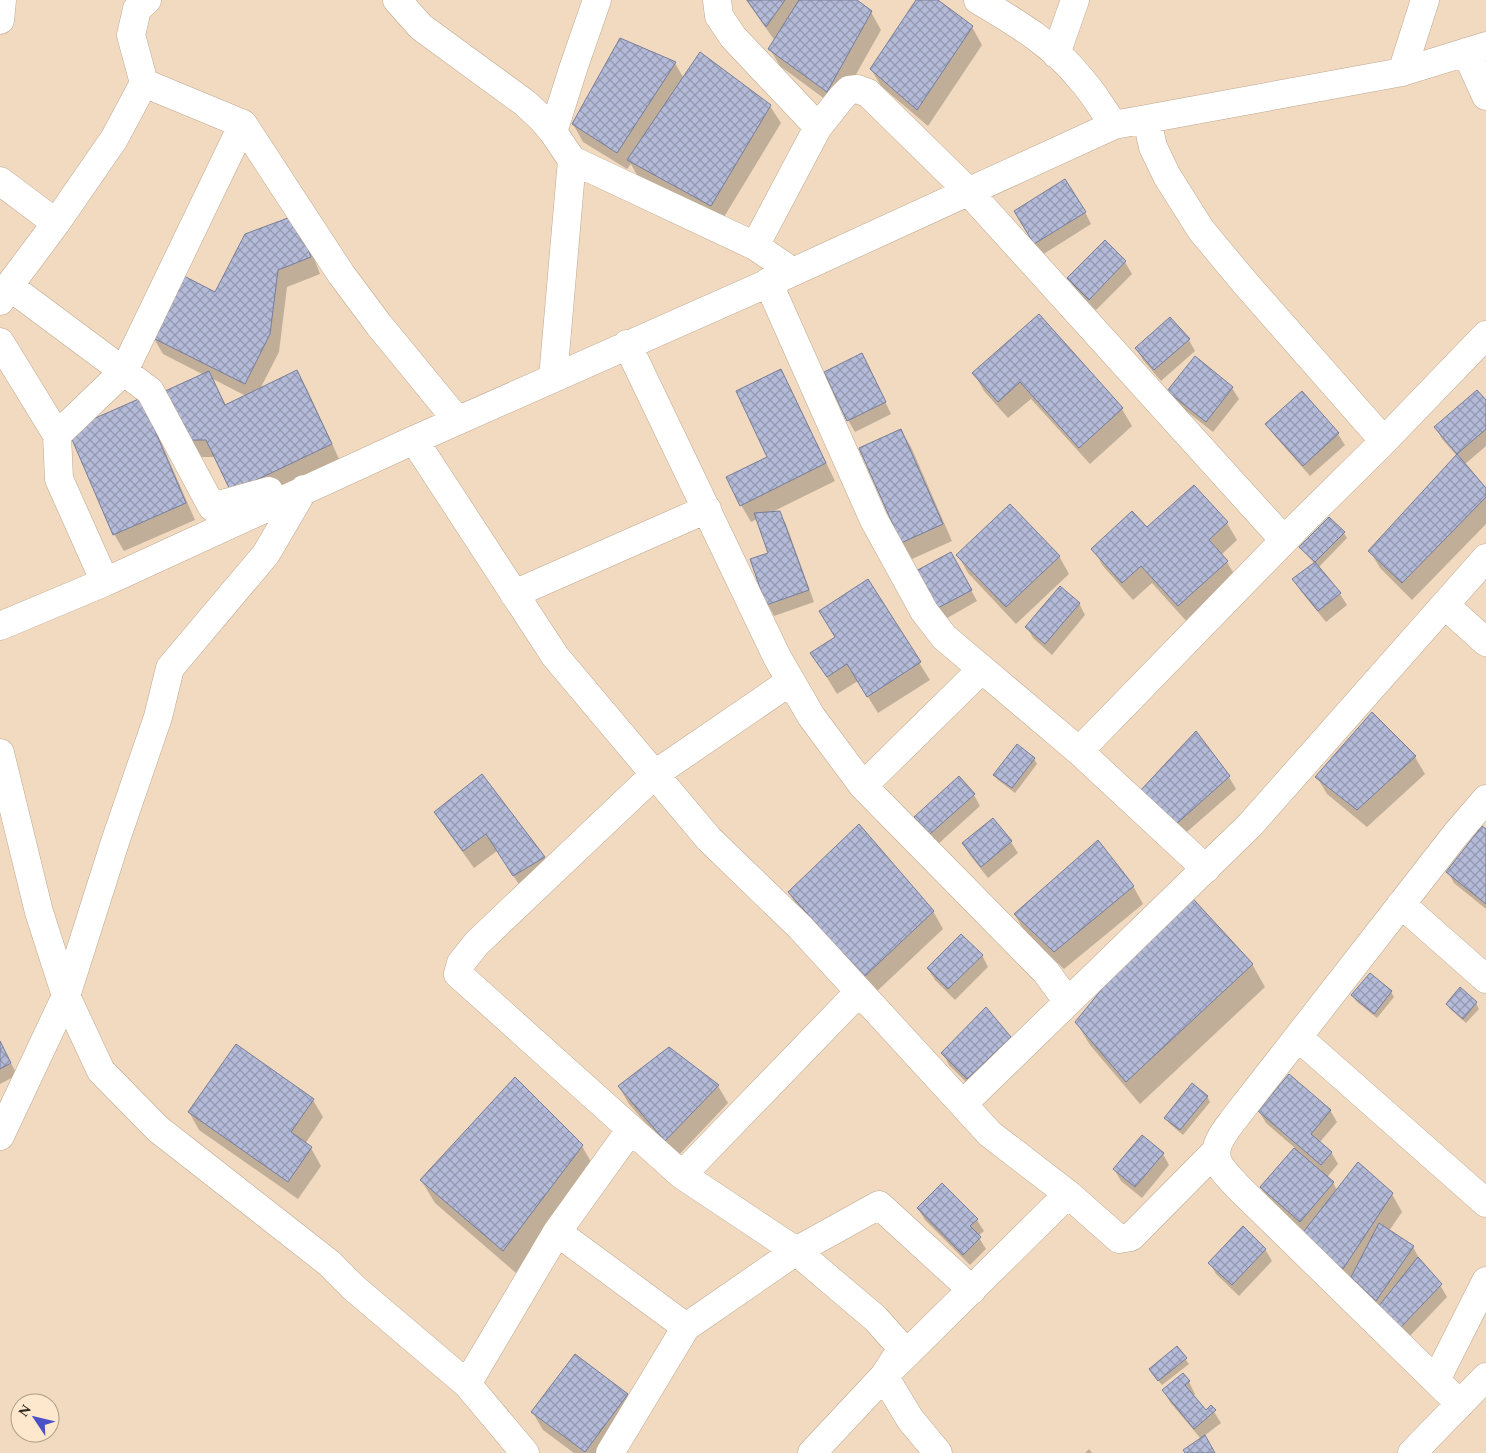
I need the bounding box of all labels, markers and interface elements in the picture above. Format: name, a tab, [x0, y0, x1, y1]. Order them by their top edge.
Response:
north arrow	[10, 1393, 60, 1443]
text: N	[13, 1400, 37, 1422]

